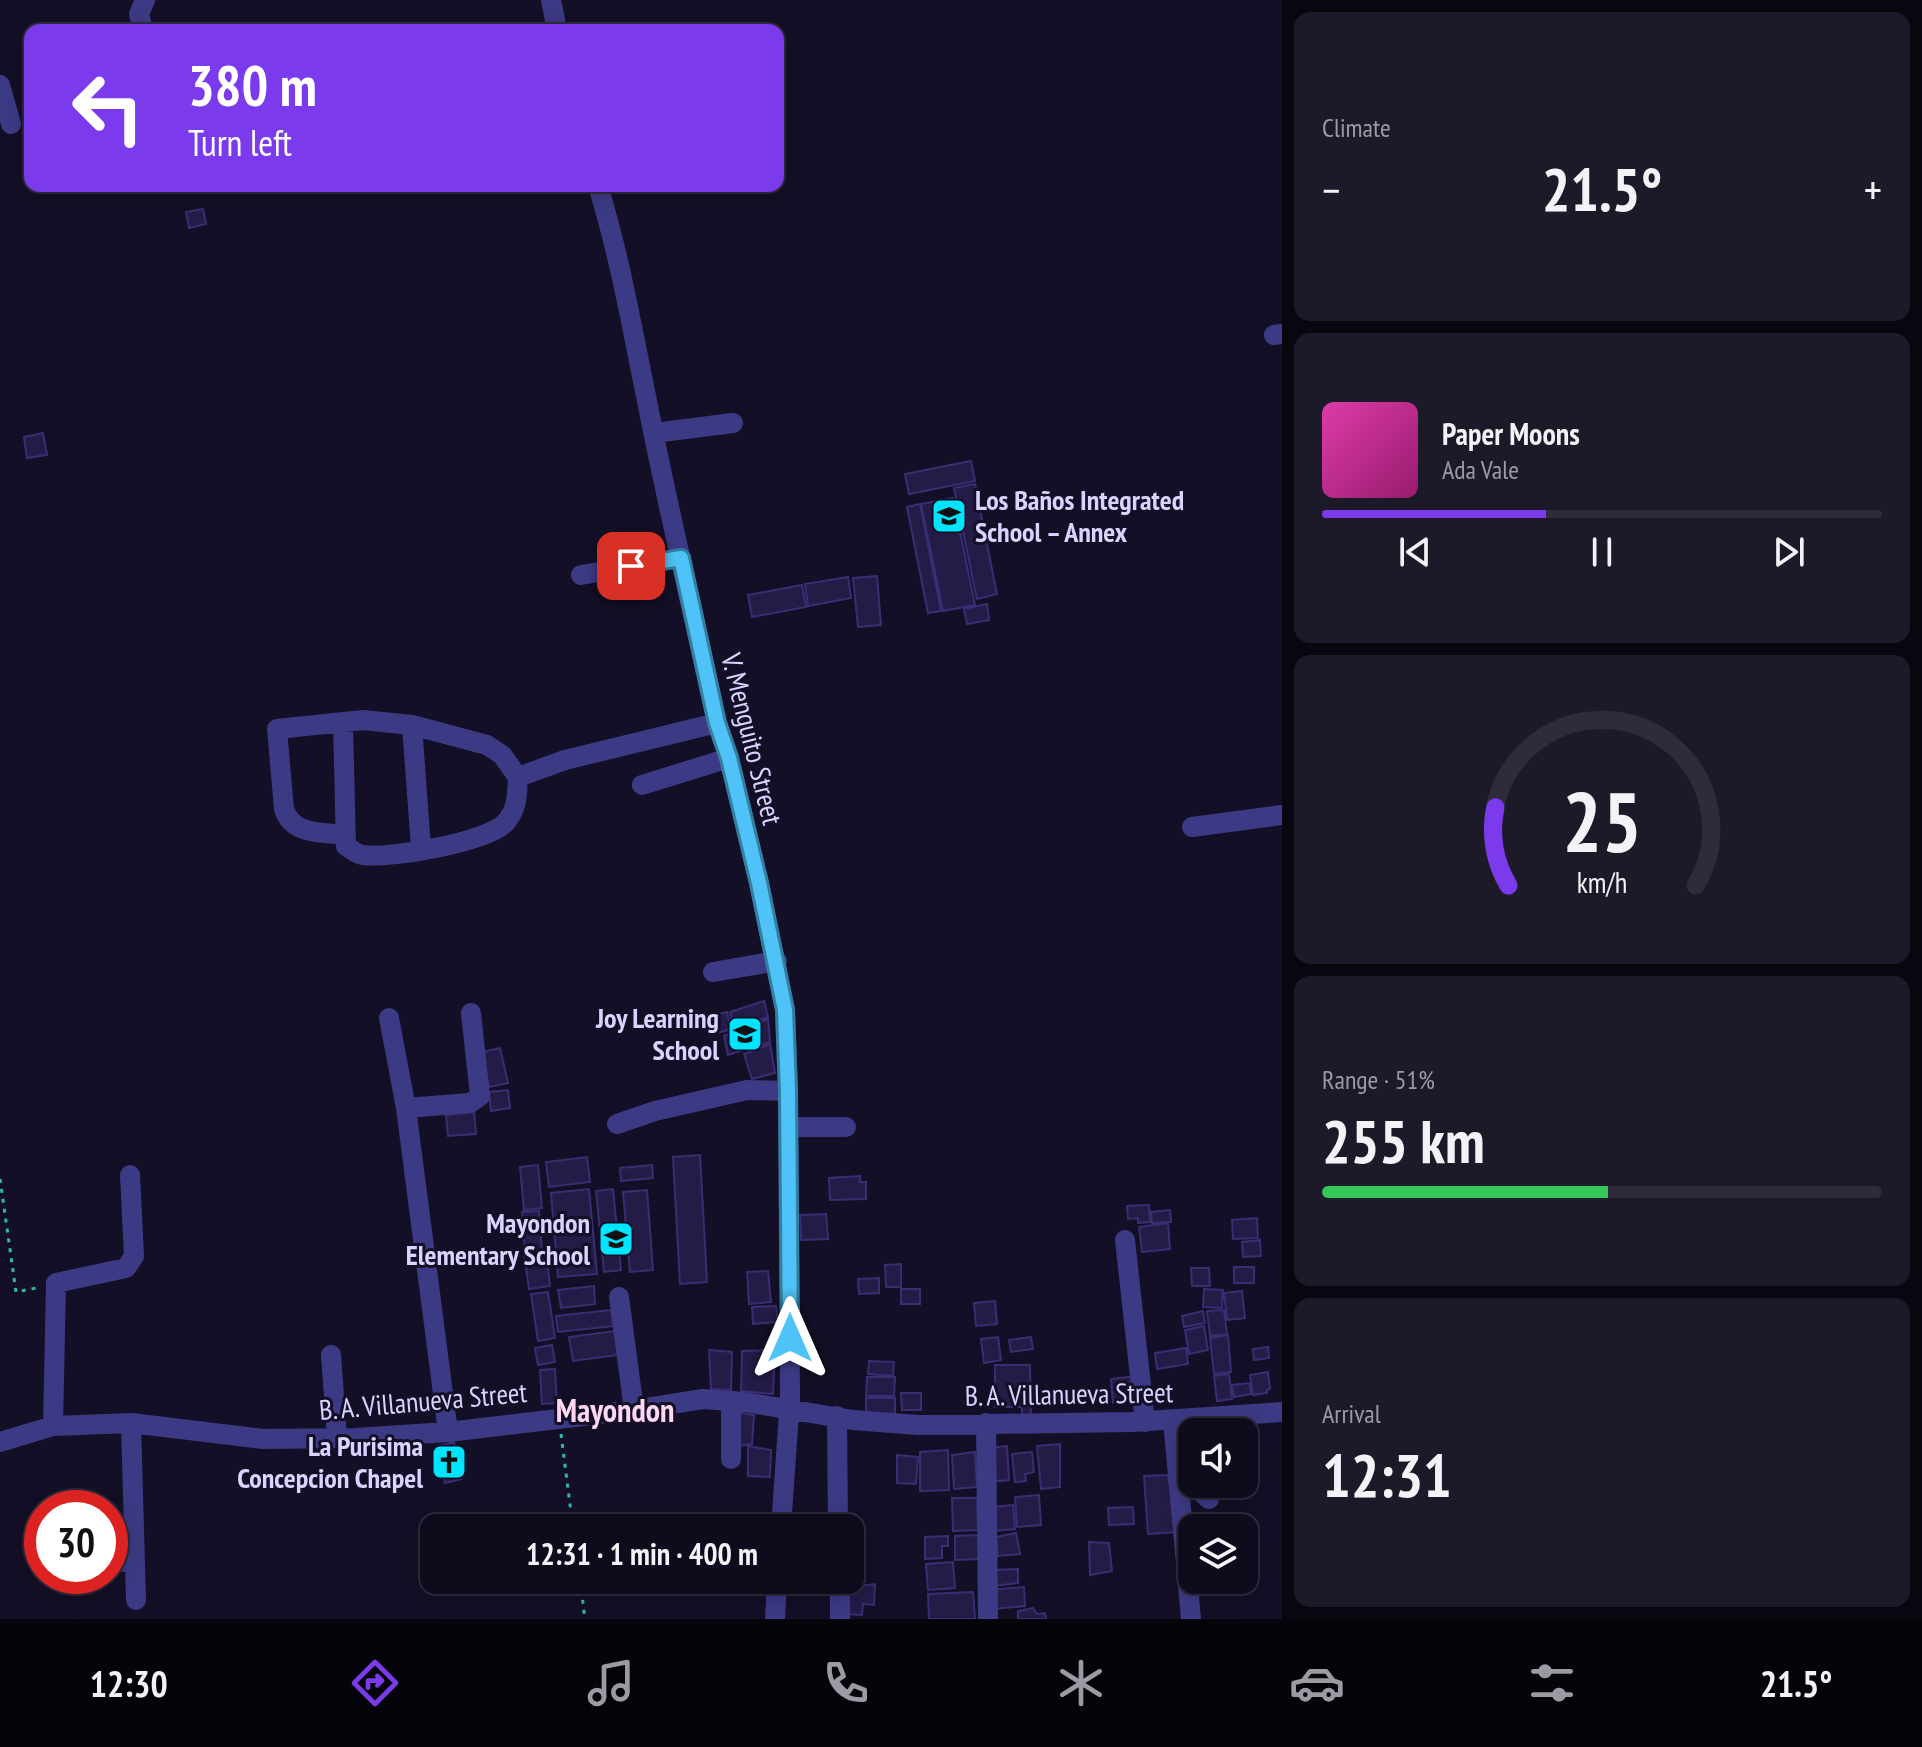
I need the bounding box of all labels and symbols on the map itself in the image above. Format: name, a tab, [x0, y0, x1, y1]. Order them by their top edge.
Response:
place label: Los Baños Integrated School – Annex	[975, 481, 1184, 550]
school or university icon: Los Baños Integrated School – Annex	[930, 497, 968, 535]
pin	[597, 532, 665, 600]
street label: V. Menguito Street	[713, 648, 792, 829]
place label: Joy Learning School	[595, 999, 719, 1068]
school or university icon: Joy Learning School	[726, 1015, 764, 1053]
place label: Mayondon Elementary School	[406, 1204, 590, 1273]
school or university icon: Mayondon Elementary School	[597, 1220, 635, 1258]
position arrow	[748, 1296, 832, 1380]
street label: B. A. Villanueva Street	[317, 1373, 529, 1428]
street label: B. A. Villanueva Street	[964, 1373, 1174, 1414]
district label: Mayondon	[556, 1389, 674, 1431]
place label: La Purisima Concepcion Chapel	[237, 1427, 423, 1496]
church icon: La Purisima Concepcion Chapel	[430, 1443, 468, 1481]
speed limit sign: 30	[24, 1490, 128, 1594]

